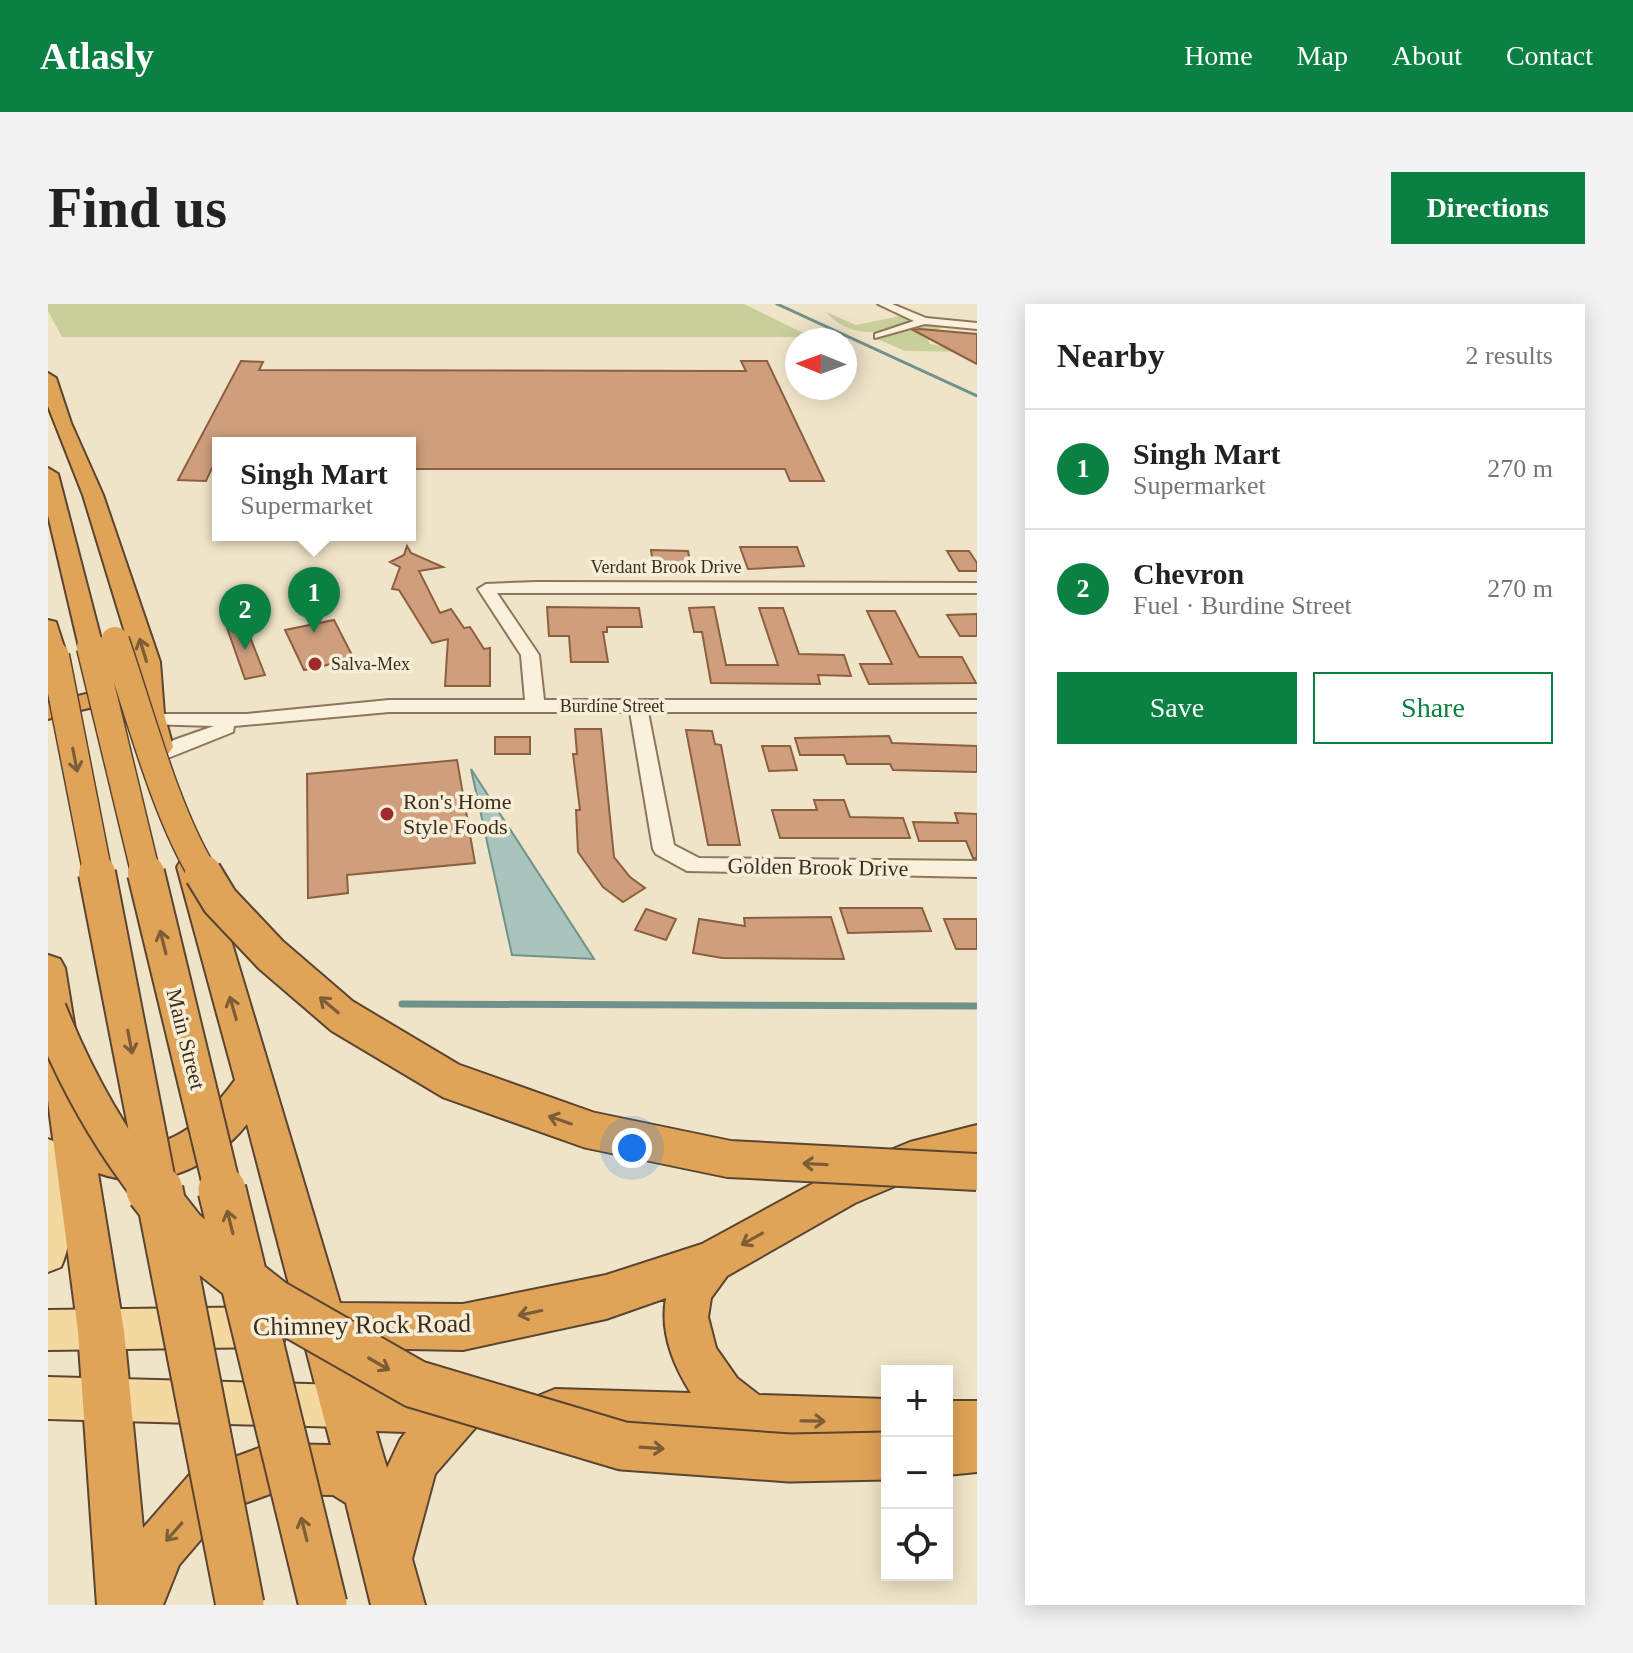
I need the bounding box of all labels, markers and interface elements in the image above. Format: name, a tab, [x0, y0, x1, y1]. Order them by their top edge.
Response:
text: Atlasly	[40, 35, 154, 77]
text: Home	[1184, 40, 1253, 71]
text: Map	[1297, 40, 1348, 71]
text: About	[1392, 40, 1462, 71]
text: Contact	[1506, 40, 1593, 71]
button: Directions	[1391, 172, 1585, 244]
text: Find us	[48, 177, 227, 239]
north arrow	[785, 328, 857, 400]
text: Nearby	[1057, 337, 1165, 374]
text: 2 results	[1466, 341, 1553, 370]
popup	[212, 437, 416, 541]
text: Singh Mart	[1133, 437, 1281, 470]
text: 1	[1077, 454, 1090, 483]
text: 270 m	[1487, 454, 1553, 483]
text: Singh Mart	[240, 457, 388, 490]
text: Supermarket	[1133, 471, 1266, 500]
text: Supermarket	[240, 491, 373, 520]
street label: Verdant Brook Drive	[591, 557, 741, 577]
text: Chevron	[1133, 557, 1244, 590]
pin: 1	[288, 567, 340, 633]
text: 2	[1077, 574, 1090, 603]
text: 270 m	[1487, 574, 1553, 603]
pin: 2	[219, 584, 271, 650]
text: Fuel · Burdine Street	[1133, 591, 1352, 620]
one-way arrow	[135, 638, 150, 664]
place label: Salva-Mex	[331, 654, 410, 674]
marker: Salva-Mex	[306, 655, 324, 673]
button: Save	[1057, 672, 1297, 744]
button: Share	[1313, 672, 1553, 744]
street label: Burdine Street	[560, 696, 664, 716]
one-way arrow	[69, 747, 84, 772]
place label: Ron's Home Style Foods	[403, 789, 511, 839]
marker: Ron's Home Style Foods	[378, 805, 396, 823]
street label: Golden Brook Drive	[727, 853, 909, 881]
one-way arrow	[154, 930, 169, 955]
street label: Main Street	[161, 986, 211, 1092]
one-way arrow	[224, 995, 239, 1021]
one-way arrow	[319, 996, 340, 1014]
one-way arrow	[124, 1029, 139, 1055]
one-way arrow	[548, 1111, 573, 1126]
your location	[612, 1128, 652, 1168]
one-way arrow	[802, 1157, 829, 1172]
one-way arrow	[222, 1210, 237, 1235]
one-way arrow	[741, 1231, 764, 1247]
one-way arrow	[517, 1306, 543, 1321]
street label: Chimney Rock Road	[253, 1309, 471, 1341]
one-way arrow	[366, 1357, 390, 1372]
map controls	[881, 1365, 953, 1581]
button: +	[881, 1365, 953, 1437]
one-way arrow	[799, 1414, 826, 1429]
button: −	[881, 1437, 953, 1509]
one-way arrow	[638, 1441, 665, 1456]
button: locate	[881, 1509, 953, 1581]
one-way arrow	[296, 1517, 311, 1543]
one-way arrow	[165, 1521, 183, 1541]

